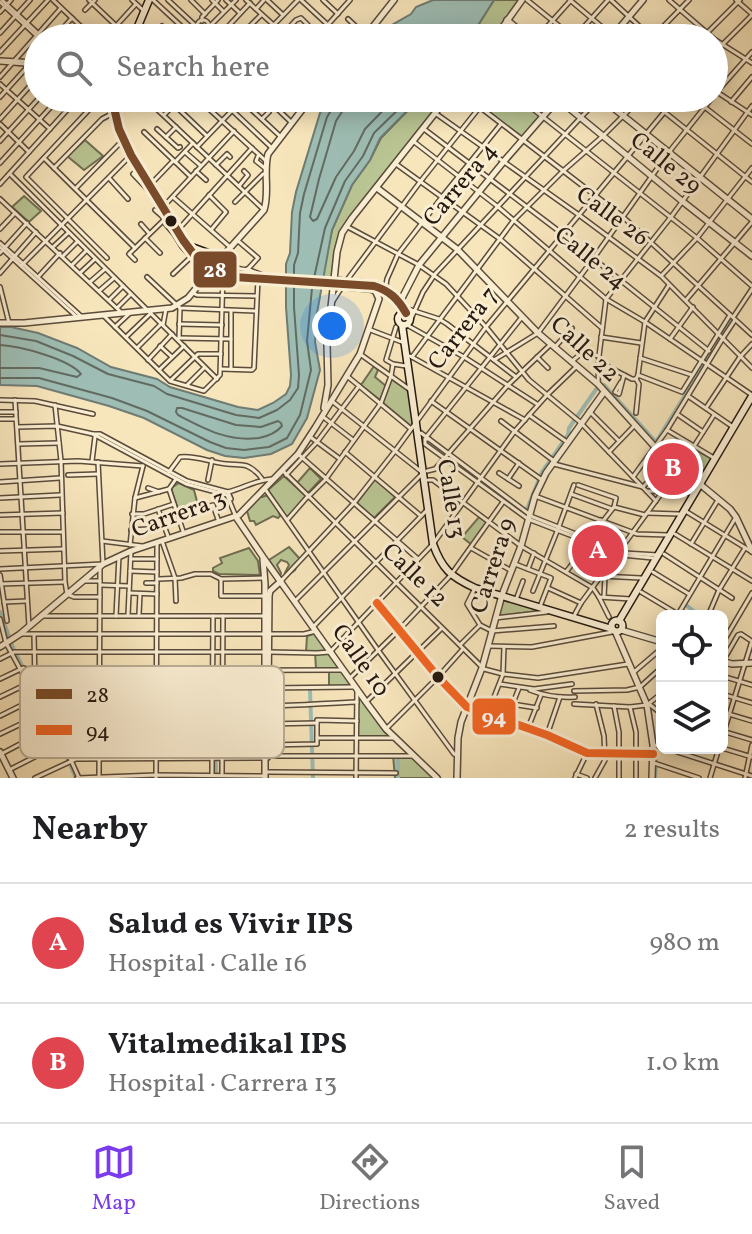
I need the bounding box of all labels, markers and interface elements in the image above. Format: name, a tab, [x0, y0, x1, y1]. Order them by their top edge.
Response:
search box	[24, 24, 728, 112]
icon: search	[52, 46, 96, 90]
text: Search here	[116, 47, 270, 89]
street label: Calle 29	[622, 125, 708, 203]
street label: Carrera 4	[416, 136, 506, 234]
street label: Calle 26	[568, 179, 656, 255]
unlabelled marker	[163, 213, 179, 229]
street label: Calle 24	[546, 219, 634, 299]
line badge: 28	[192, 250, 238, 289]
text: 28	[203, 256, 227, 287]
street label: Carrera 7	[421, 280, 507, 378]
your location	[312, 306, 352, 346]
street label: Calle 22	[542, 309, 626, 391]
pin: B	[647, 439, 699, 499]
street label: Calle 13	[427, 457, 473, 541]
street label: Carrera 3	[127, 482, 231, 548]
street label: Carrera 9	[463, 514, 525, 618]
pin: A	[572, 521, 624, 581]
street label: Calle 12	[373, 536, 455, 616]
map controls	[656, 610, 728, 754]
button: locate	[656, 610, 728, 682]
street label: Calle 10	[323, 618, 397, 704]
legend	[20, 666, 284, 758]
unlabelled marker	[430, 669, 446, 685]
text: 28	[86, 681, 109, 712]
button: layers	[656, 682, 728, 754]
line badge: 94	[471, 697, 517, 736]
text: 94	[481, 703, 507, 734]
text: 94	[86, 717, 110, 748]
text: Nearby	[32, 807, 148, 854]
text: 2 results	[624, 812, 720, 848]
text: Salud es Vivir IPS	[108, 904, 353, 946]
text: A	[49, 925, 67, 961]
text: 980 m	[649, 925, 720, 961]
text: Hospital · Calle 16	[108, 946, 307, 982]
text: Vitalmedikal IPS	[108, 1024, 347, 1066]
text: B	[49, 1045, 67, 1081]
text: 1.0 km	[646, 1045, 720, 1081]
text: Hospital · Carrera 13	[108, 1066, 337, 1102]
tab: Map	[92, 1140, 136, 1219]
tab: Directions	[319, 1140, 420, 1219]
tab: Saved	[604, 1140, 660, 1219]

